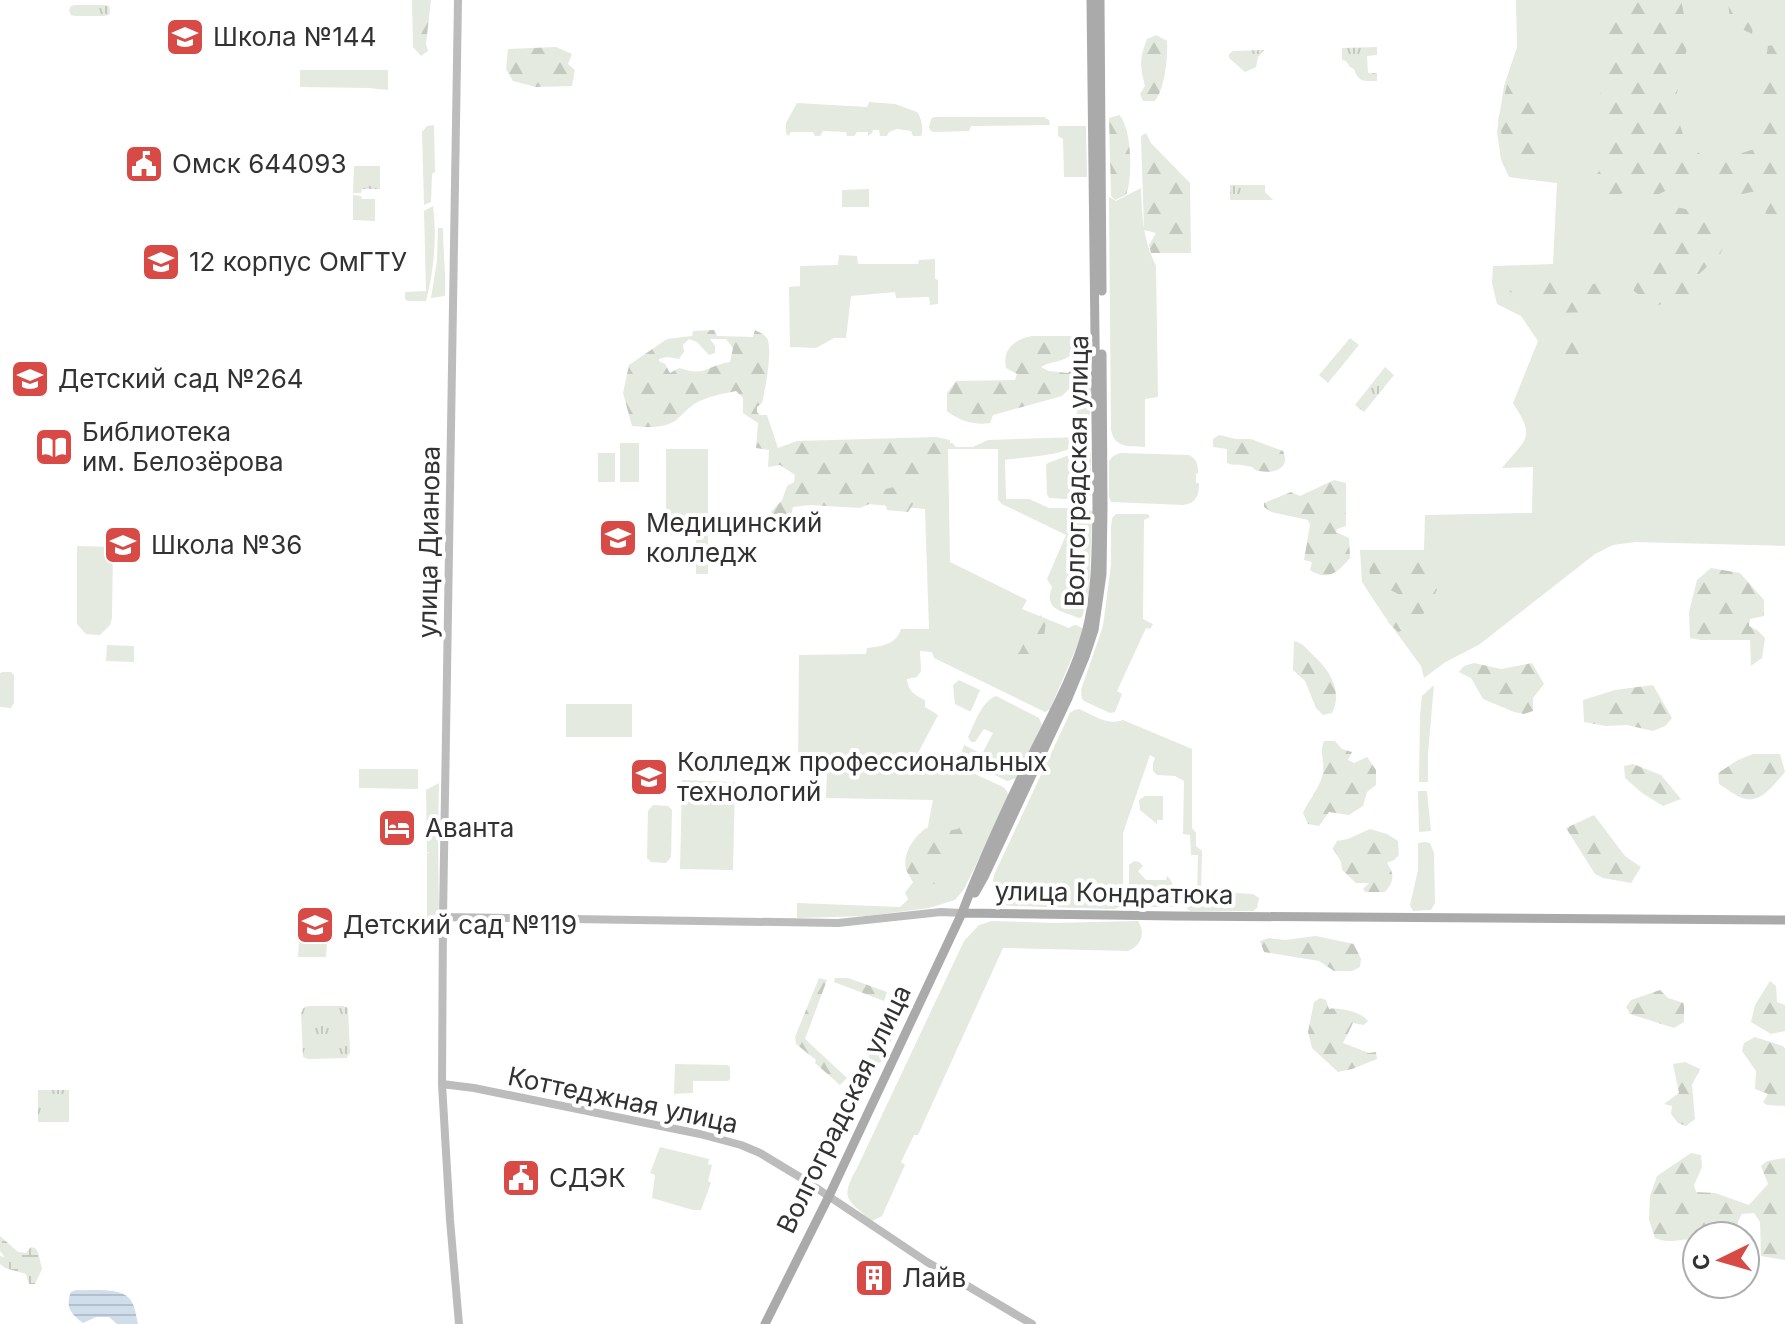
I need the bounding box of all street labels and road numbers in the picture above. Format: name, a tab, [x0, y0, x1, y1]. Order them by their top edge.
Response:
street label: Волгоградская улица	[1059, 335, 1094, 607]
street label: улица Дианова	[411, 445, 446, 639]
street label: улица Кондратюка	[994, 875, 1234, 910]
street label: Волгоградская улица	[770, 980, 917, 1238]
street label: Коттеджная улица	[505, 1060, 741, 1139]

